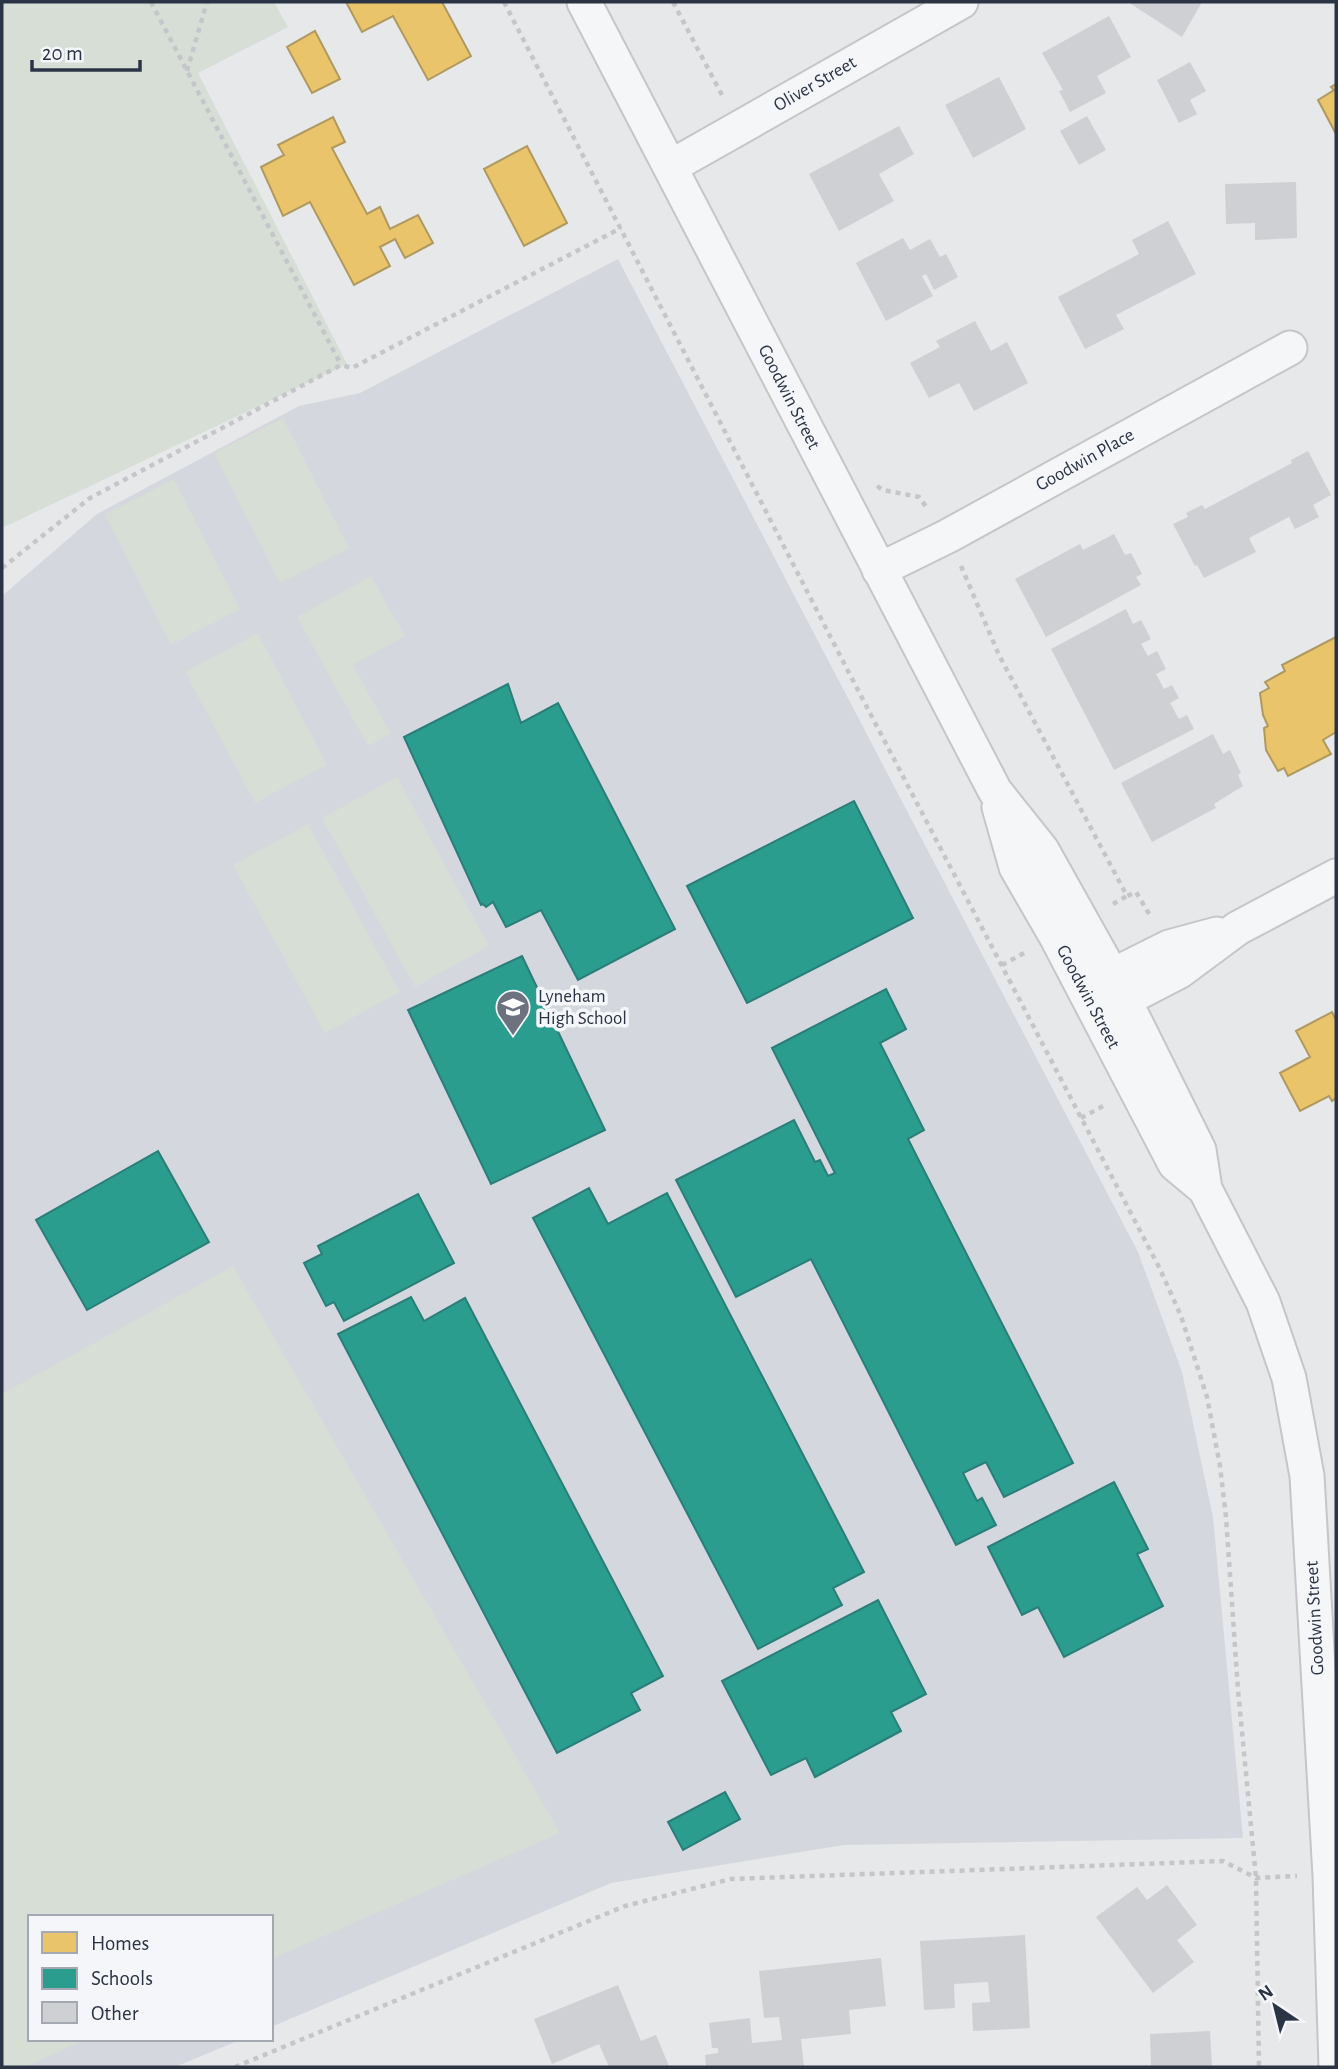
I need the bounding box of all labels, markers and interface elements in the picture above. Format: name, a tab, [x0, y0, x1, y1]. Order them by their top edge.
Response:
scale bar	[32, 28, 140, 72]
text: 20 m	[42, 43, 83, 64]
street label: Oliver Street	[770, 53, 860, 115]
street label: Goodwin Street	[755, 342, 823, 452]
street label: Goodwin Place	[1033, 425, 1137, 495]
street label: Goodwin Street	[1053, 942, 1123, 1052]
place label: Lyneham High School	[538, 987, 627, 1028]
school or university icon: Lyneham High School	[494, 988, 532, 1037]
street label: Goodwin Street	[1303, 1560, 1327, 1676]
legend	[28, 1915, 273, 2041]
text: Homes	[91, 1933, 149, 1954]
text: Schools	[91, 1968, 153, 1989]
north arrow	[1240, 1971, 1310, 2041]
text: N	[1255, 1982, 1277, 2005]
text: Other	[91, 2003, 139, 2024]

